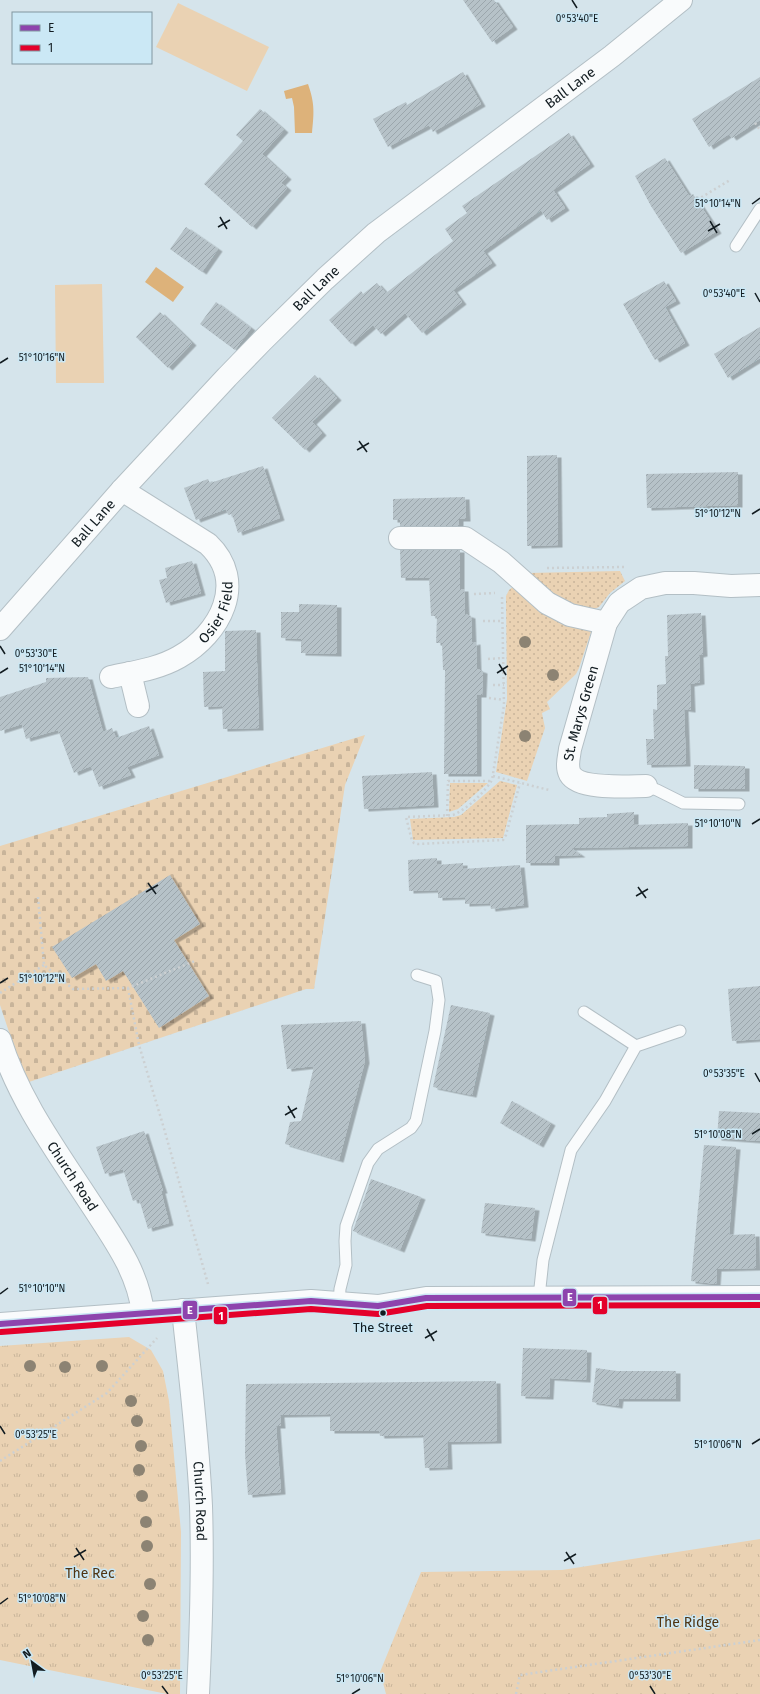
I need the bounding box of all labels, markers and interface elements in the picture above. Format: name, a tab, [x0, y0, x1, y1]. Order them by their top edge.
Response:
legend	[12, 12, 152, 64]
text: 0°53'40"E	[556, 13, 598, 25]
text: E	[48, 21, 54, 35]
text: 1	[48, 41, 53, 55]
street label: Ball Lane	[542, 63, 598, 112]
text: 51°10'14"N	[695, 198, 741, 210]
street label: Ball Lane	[289, 262, 343, 314]
text: 0°53'40"E	[703, 288, 745, 300]
text: 51°10'16"N	[19, 352, 65, 364]
street label: Ball Lane	[67, 496, 119, 551]
text: 51°10'12"N	[695, 508, 741, 520]
street label: Osier Field	[195, 581, 236, 647]
text: 0°53'30"E	[15, 648, 57, 660]
text: 51°10'14"N	[19, 663, 65, 675]
street label: St. Marys Green	[560, 664, 602, 762]
text: 51°10'10"N	[695, 818, 741, 830]
text: 51°10'12"N	[19, 973, 65, 985]
text: 0°53'35"E	[703, 1068, 745, 1080]
text: 51°10'08"N	[694, 1129, 742, 1141]
street label: Church Road	[44, 1138, 102, 1214]
text: 51°10'10"N	[19, 1283, 65, 1295]
line badge: E	[562, 1288, 577, 1307]
text: E	[567, 1291, 573, 1304]
line badge: 1	[592, 1296, 608, 1315]
text: 1	[597, 1299, 603, 1312]
line badge: E	[182, 1300, 198, 1320]
text: E	[187, 1304, 193, 1317]
line badge: 1	[213, 1306, 228, 1325]
marker: The Street	[378, 1308, 388, 1318]
text: 1	[218, 1310, 224, 1323]
place label: The Street	[353, 1320, 413, 1335]
text: 0°53'25"E	[15, 1429, 57, 1441]
text: 51°10'06"N	[694, 1439, 742, 1451]
street label: Church Road	[190, 1461, 210, 1541]
park label: The Rec	[65, 1565, 115, 1582]
text: 51°10'08"N	[18, 1593, 66, 1605]
park label: The Ridge	[657, 1614, 719, 1631]
north arrow	[12, 1642, 52, 1682]
text: N	[20, 1646, 34, 1661]
text: 0°53'25"E	[141, 1670, 183, 1682]
text: 0°53'30"E	[629, 1670, 671, 1682]
text: 51°10'06"N	[336, 1673, 384, 1685]

